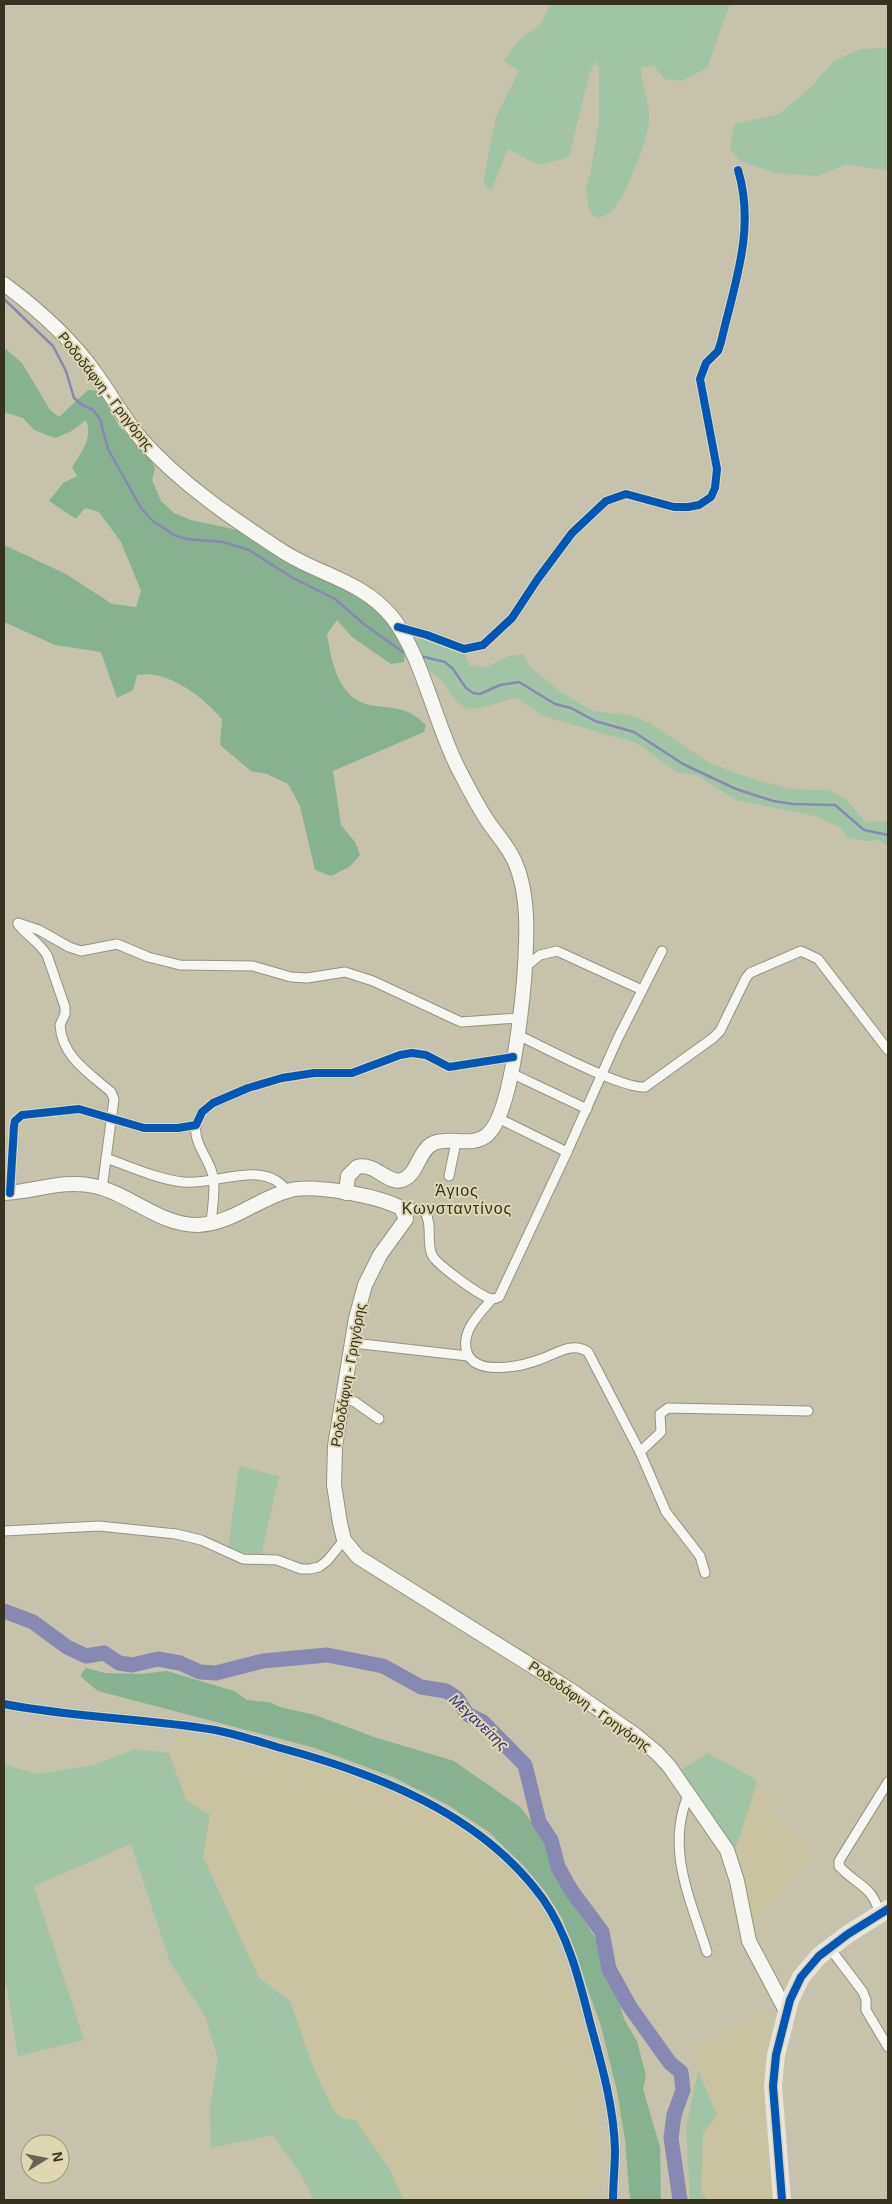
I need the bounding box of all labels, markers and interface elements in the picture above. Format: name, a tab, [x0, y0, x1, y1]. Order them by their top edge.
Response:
street label: Ροδοδάφνη - Γρηγόρης	[55, 329, 157, 454]
district label: Άγιος Κωνσταντίνος	[402, 1182, 512, 1217]
street label: Ροδοδάφνη - Γρηγόρης	[327, 1302, 369, 1448]
street label: Ροδοδάφνη - Γρηγόρης	[526, 1658, 654, 1754]
water label: Μεγανείτης	[446, 1691, 512, 1754]
north arrow	[20, 2134, 70, 2184]
text: N	[49, 2150, 67, 2163]

